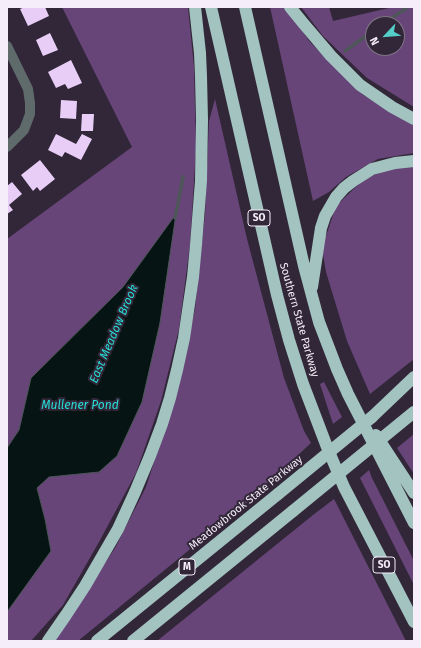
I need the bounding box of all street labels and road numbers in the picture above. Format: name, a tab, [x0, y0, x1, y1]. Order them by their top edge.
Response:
road number: SO	[248, 210, 270, 226]
street label: Southern State Parkway	[276, 261, 322, 379]
street label: Meadowbrook State Parkway	[187, 453, 305, 553]
road number: SO	[373, 557, 395, 573]
road number: M	[179, 559, 195, 575]

